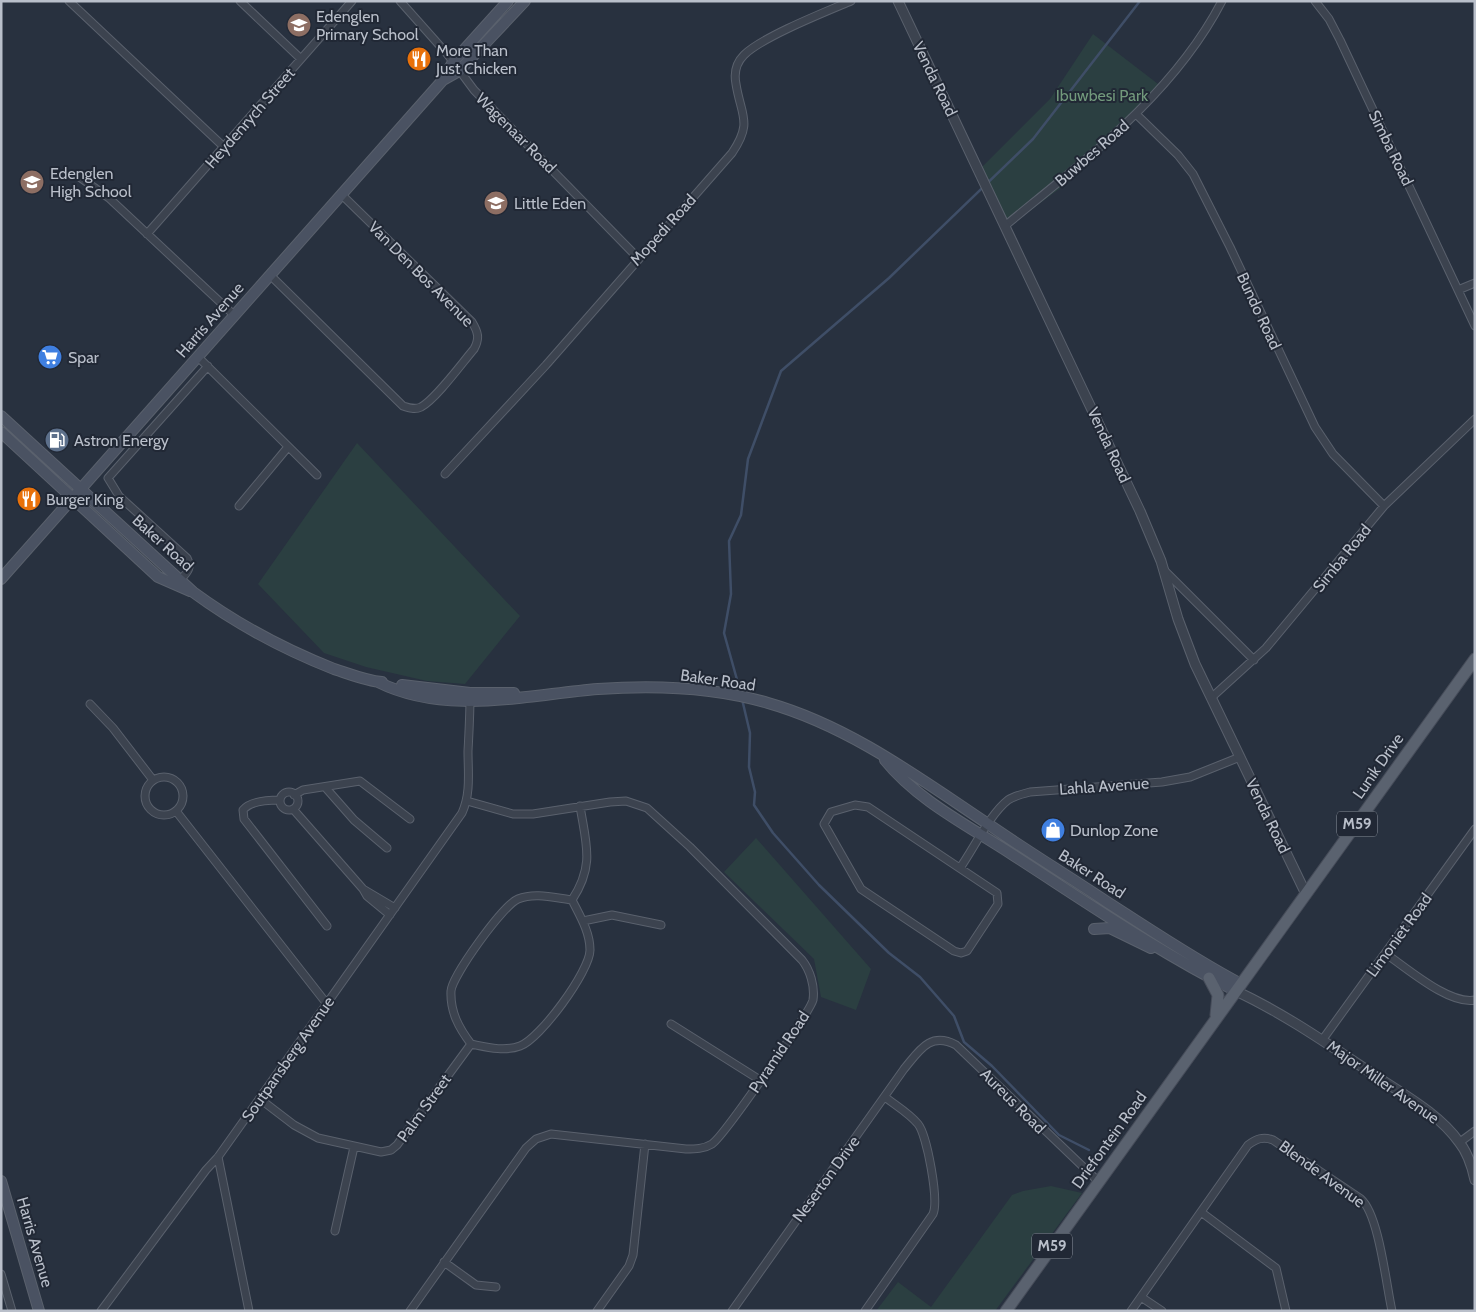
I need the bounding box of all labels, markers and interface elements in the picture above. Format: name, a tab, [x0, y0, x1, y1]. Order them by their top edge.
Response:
place label: Edenglen Primary School	[316, 7, 419, 44]
school or university icon: Edenglen Primary School	[286, 12, 312, 38]
street label: Venda Road	[909, 39, 961, 119]
place label: More Than Just Chicken	[435, 41, 517, 78]
restaurant icon: More Than Just Chicken	[406, 46, 432, 72]
street label: Heydenrych Street	[201, 63, 299, 172]
park label: Ibuwbesi Park	[1056, 86, 1149, 105]
street label: Wagenaar Road	[472, 89, 560, 177]
street label: Simba Road	[1365, 107, 1417, 189]
street label: Buwbes Road	[1051, 116, 1133, 190]
place label: Edenglen High School	[50, 164, 132, 201]
school or university icon: Edenglen High School	[19, 169, 45, 195]
school or university icon: Little Eden	[483, 190, 509, 216]
street label: Mopedi Road	[626, 190, 700, 270]
place label: Little Eden	[514, 194, 586, 213]
street label: Van Den Bos Avenue	[364, 217, 478, 331]
street label: Bundo Road	[1233, 269, 1285, 353]
street label: Harris Avenue	[172, 279, 248, 361]
supermarket icon: Spar	[37, 344, 63, 370]
place label: Spar	[68, 348, 100, 367]
street label: Venda Road	[1083, 404, 1135, 486]
fuel station icon: Astron Energy	[44, 427, 70, 453]
place label: Astron Energy	[74, 431, 169, 450]
restaurant icon: Burger King	[16, 486, 42, 512]
place label: Burger King	[46, 490, 124, 509]
street label: Baker Road	[129, 511, 197, 575]
street label: Simba Road	[1309, 520, 1375, 596]
street label: Baker Road	[679, 665, 757, 695]
street label: Lunik Drive	[1349, 730, 1407, 802]
street label: Lahla Avenue	[1058, 773, 1150, 799]
street label: Venda Road	[1242, 776, 1294, 856]
road number: M59	[1337, 812, 1377, 836]
shop icon: Dunlop Zone	[1040, 817, 1066, 843]
place label: Dunlop Zone	[1070, 821, 1158, 840]
street label: Baker Road	[1055, 845, 1129, 903]
street label: Limoniet Road	[1362, 890, 1436, 980]
street label: Soutpansberg Avenue	[238, 993, 338, 1125]
street label: Pyramid Road	[745, 1008, 813, 1096]
street label: Major Miller Avenue	[1323, 1036, 1443, 1128]
street label: Aureus Road	[976, 1064, 1050, 1138]
street label: Palm Street	[393, 1070, 455, 1146]
street label: Driefontein Road	[1067, 1088, 1151, 1192]
street label: Neserton Drive	[788, 1132, 864, 1226]
street label: Blende Avenue	[1275, 1136, 1369, 1212]
street label: Harris Avenue	[13, 1195, 57, 1289]
road number: M59	[1032, 1234, 1072, 1258]

